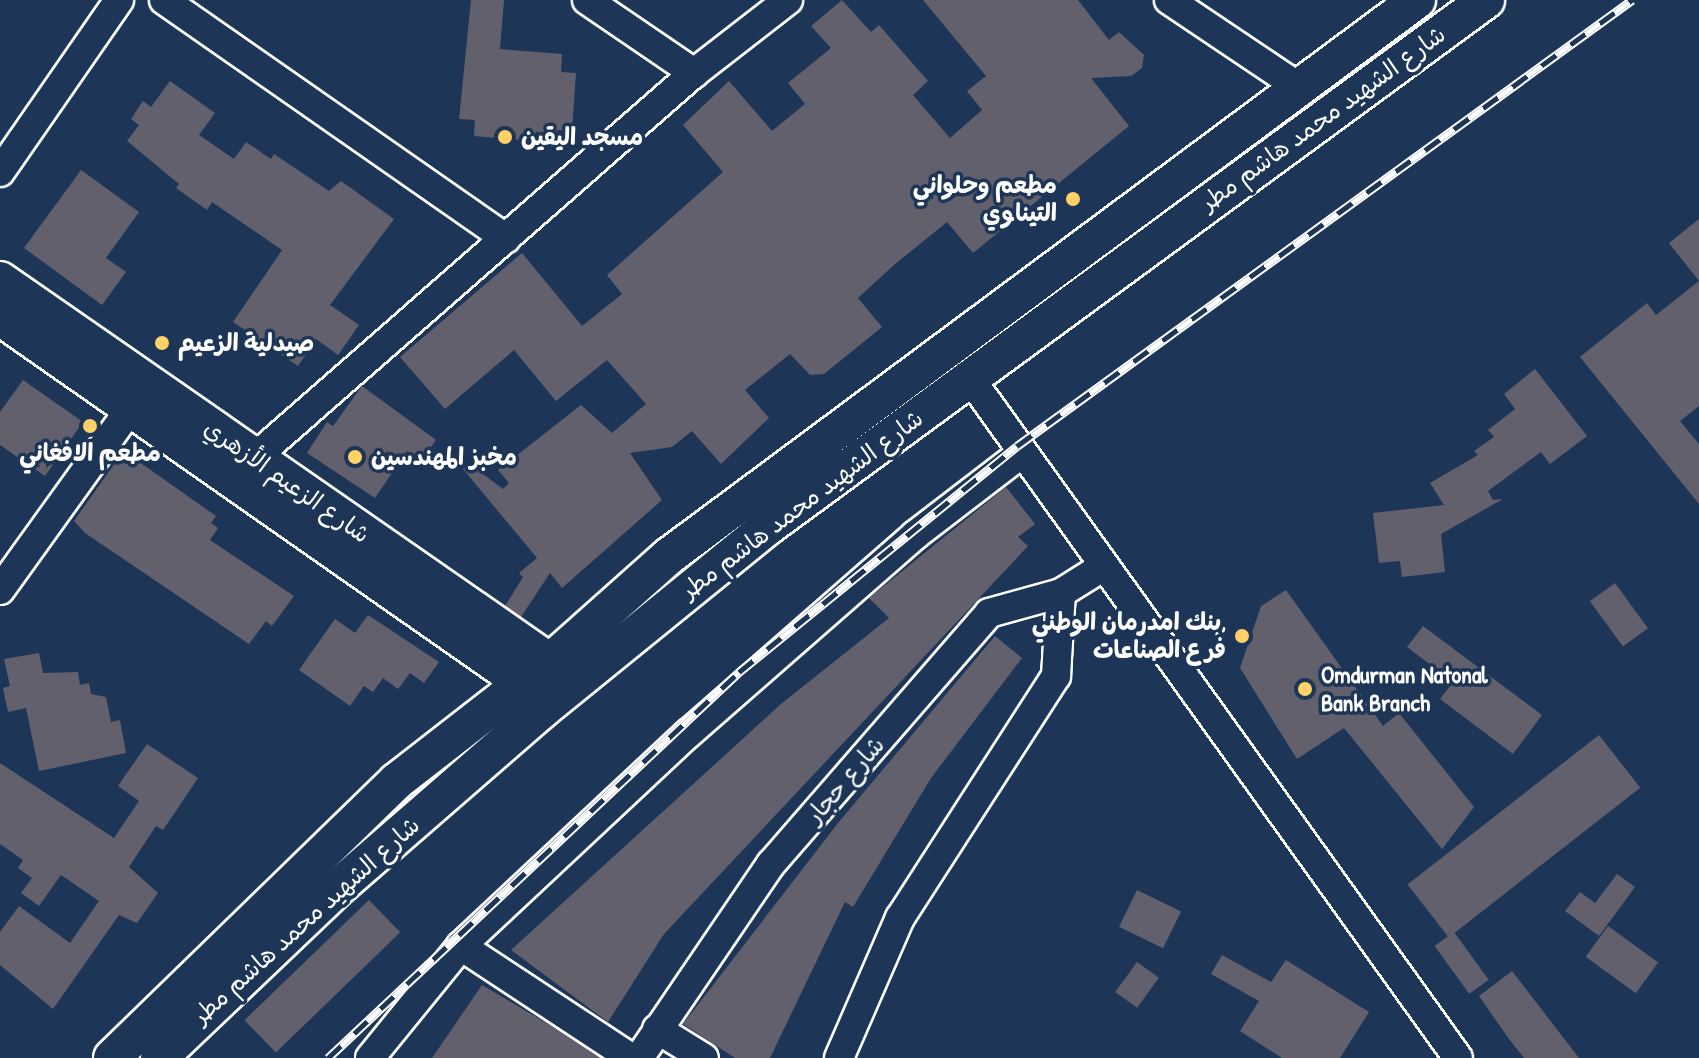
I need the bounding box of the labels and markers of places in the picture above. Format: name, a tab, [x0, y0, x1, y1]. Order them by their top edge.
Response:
place label: مسجد اليقين	[521, 123, 643, 151]
marker: مسجد اليقين	[496, 128, 514, 146]
place label: مطعم وحلواني التيناوي	[913, 171, 1057, 227]
marker: مطعم وحلواني التيناوي	[1064, 190, 1082, 208]
place label: صيدلية الزعيم	[178, 329, 314, 357]
marker: صيدلية الزعيم	[153, 334, 171, 352]
marker: مطعم الافغاني	[81, 417, 99, 435]
place label: مطعم الافغاني	[19, 439, 161, 467]
place label: مخبز المهندسين	[371, 443, 517, 471]
marker: مخبز المهندسين	[346, 448, 364, 466]
place label: بنك امدرمان الوطني, فرع الصناعات	[1032, 608, 1226, 664]
marker: بنك امدرمان الوطني, فرع الصناعات	[1233, 627, 1251, 645]
place label: Omdurman Natonal Bank Branch	[1321, 661, 1488, 717]
marker: Omdurman Natonal Bank Branch	[1296, 680, 1314, 698]

